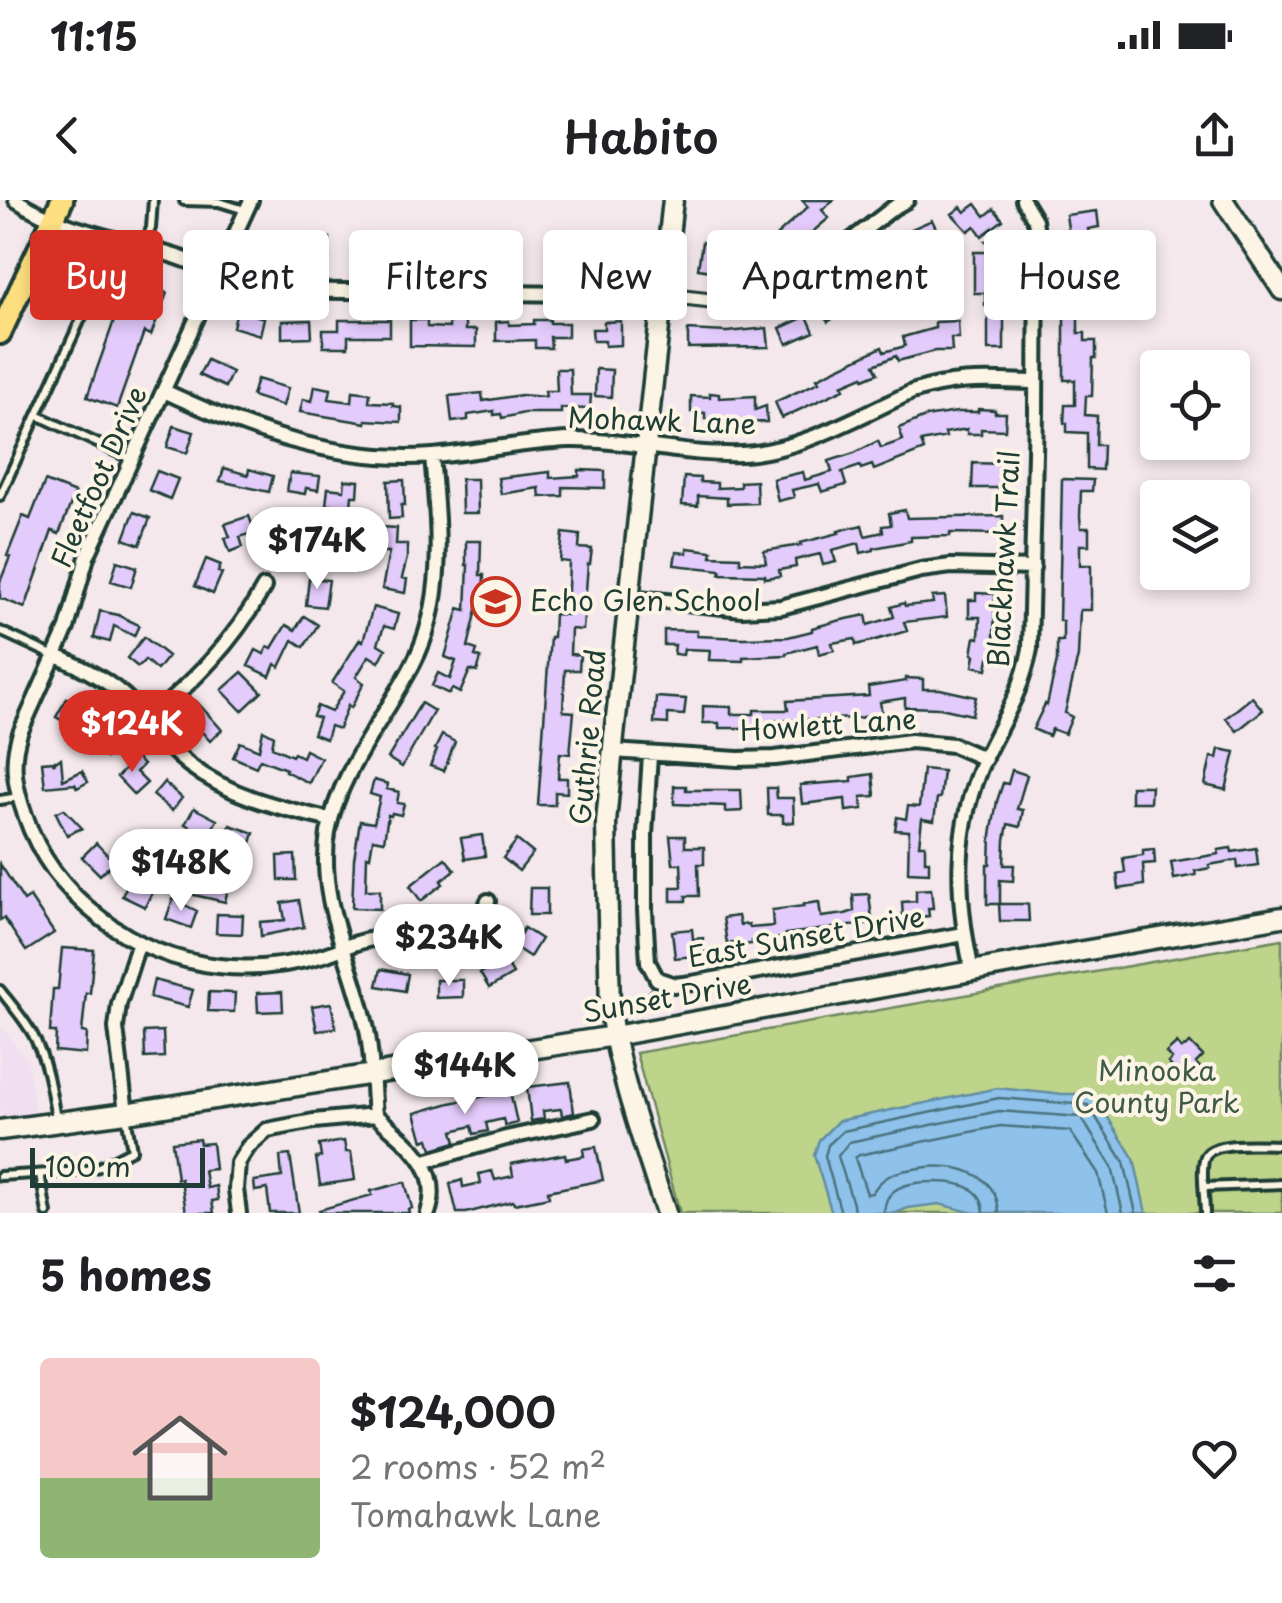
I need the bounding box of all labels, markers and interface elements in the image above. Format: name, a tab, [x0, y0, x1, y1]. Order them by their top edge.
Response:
text: 11:15	[50, 7, 138, 64]
text: Habito	[564, 101, 718, 169]
icon: back	[40, 108, 95, 163]
icon: share	[1187, 108, 1242, 163]
chip: Buy	[30, 230, 163, 320]
chip: Rent	[183, 230, 329, 320]
chip: Filters	[349, 230, 523, 320]
chip: New	[543, 230, 687, 320]
chip: Apartment	[707, 230, 964, 320]
chip: House	[984, 230, 1156, 320]
map controls	[1140, 350, 1250, 590]
button: locate	[1140, 350, 1250, 460]
street label: Fleetfoot Drive	[38, 379, 157, 574]
street label: Mohawk Lane	[567, 395, 757, 444]
street label: Blackhawk Trail	[975, 449, 1030, 669]
button: layers	[1140, 480, 1250, 590]
pin: $174K	[247, 507, 387, 592]
text: $174K	[268, 515, 366, 563]
school or university icon: Echo Glen School	[469, 575, 521, 627]
place label: Echo Glen School	[530, 578, 761, 621]
street label: Guthrie Road	[557, 647, 616, 827]
pin: $124K	[62, 690, 202, 775]
street label: Howlett Lane	[738, 696, 918, 751]
text: $124K	[81, 698, 183, 746]
pin: $148K	[111, 829, 251, 914]
text: $148K	[131, 837, 231, 885]
street label: East Sunset Drive	[684, 894, 927, 977]
pin: $234K	[379, 904, 519, 989]
text: $234K	[395, 912, 503, 960]
street label: Sunset Drive	[579, 961, 755, 1033]
pin: $144K	[395, 1032, 535, 1117]
text: $144K	[414, 1040, 516, 1088]
park label: Minooka County Park	[1074, 1048, 1240, 1123]
scale bar	[30, 1143, 205, 1188]
text: 100 m	[45, 1144, 131, 1187]
text: 5 homes	[40, 1242, 212, 1305]
icon: filters	[1187, 1246, 1242, 1301]
text: $124,000	[350, 1379, 556, 1442]
icon: home	[120, 1398, 240, 1518]
icon: heart	[1187, 1431, 1242, 1486]
text: 2 rooms · 52 m²	[350, 1442, 606, 1490]
text: Tomahawk Lane	[350, 1490, 601, 1538]

